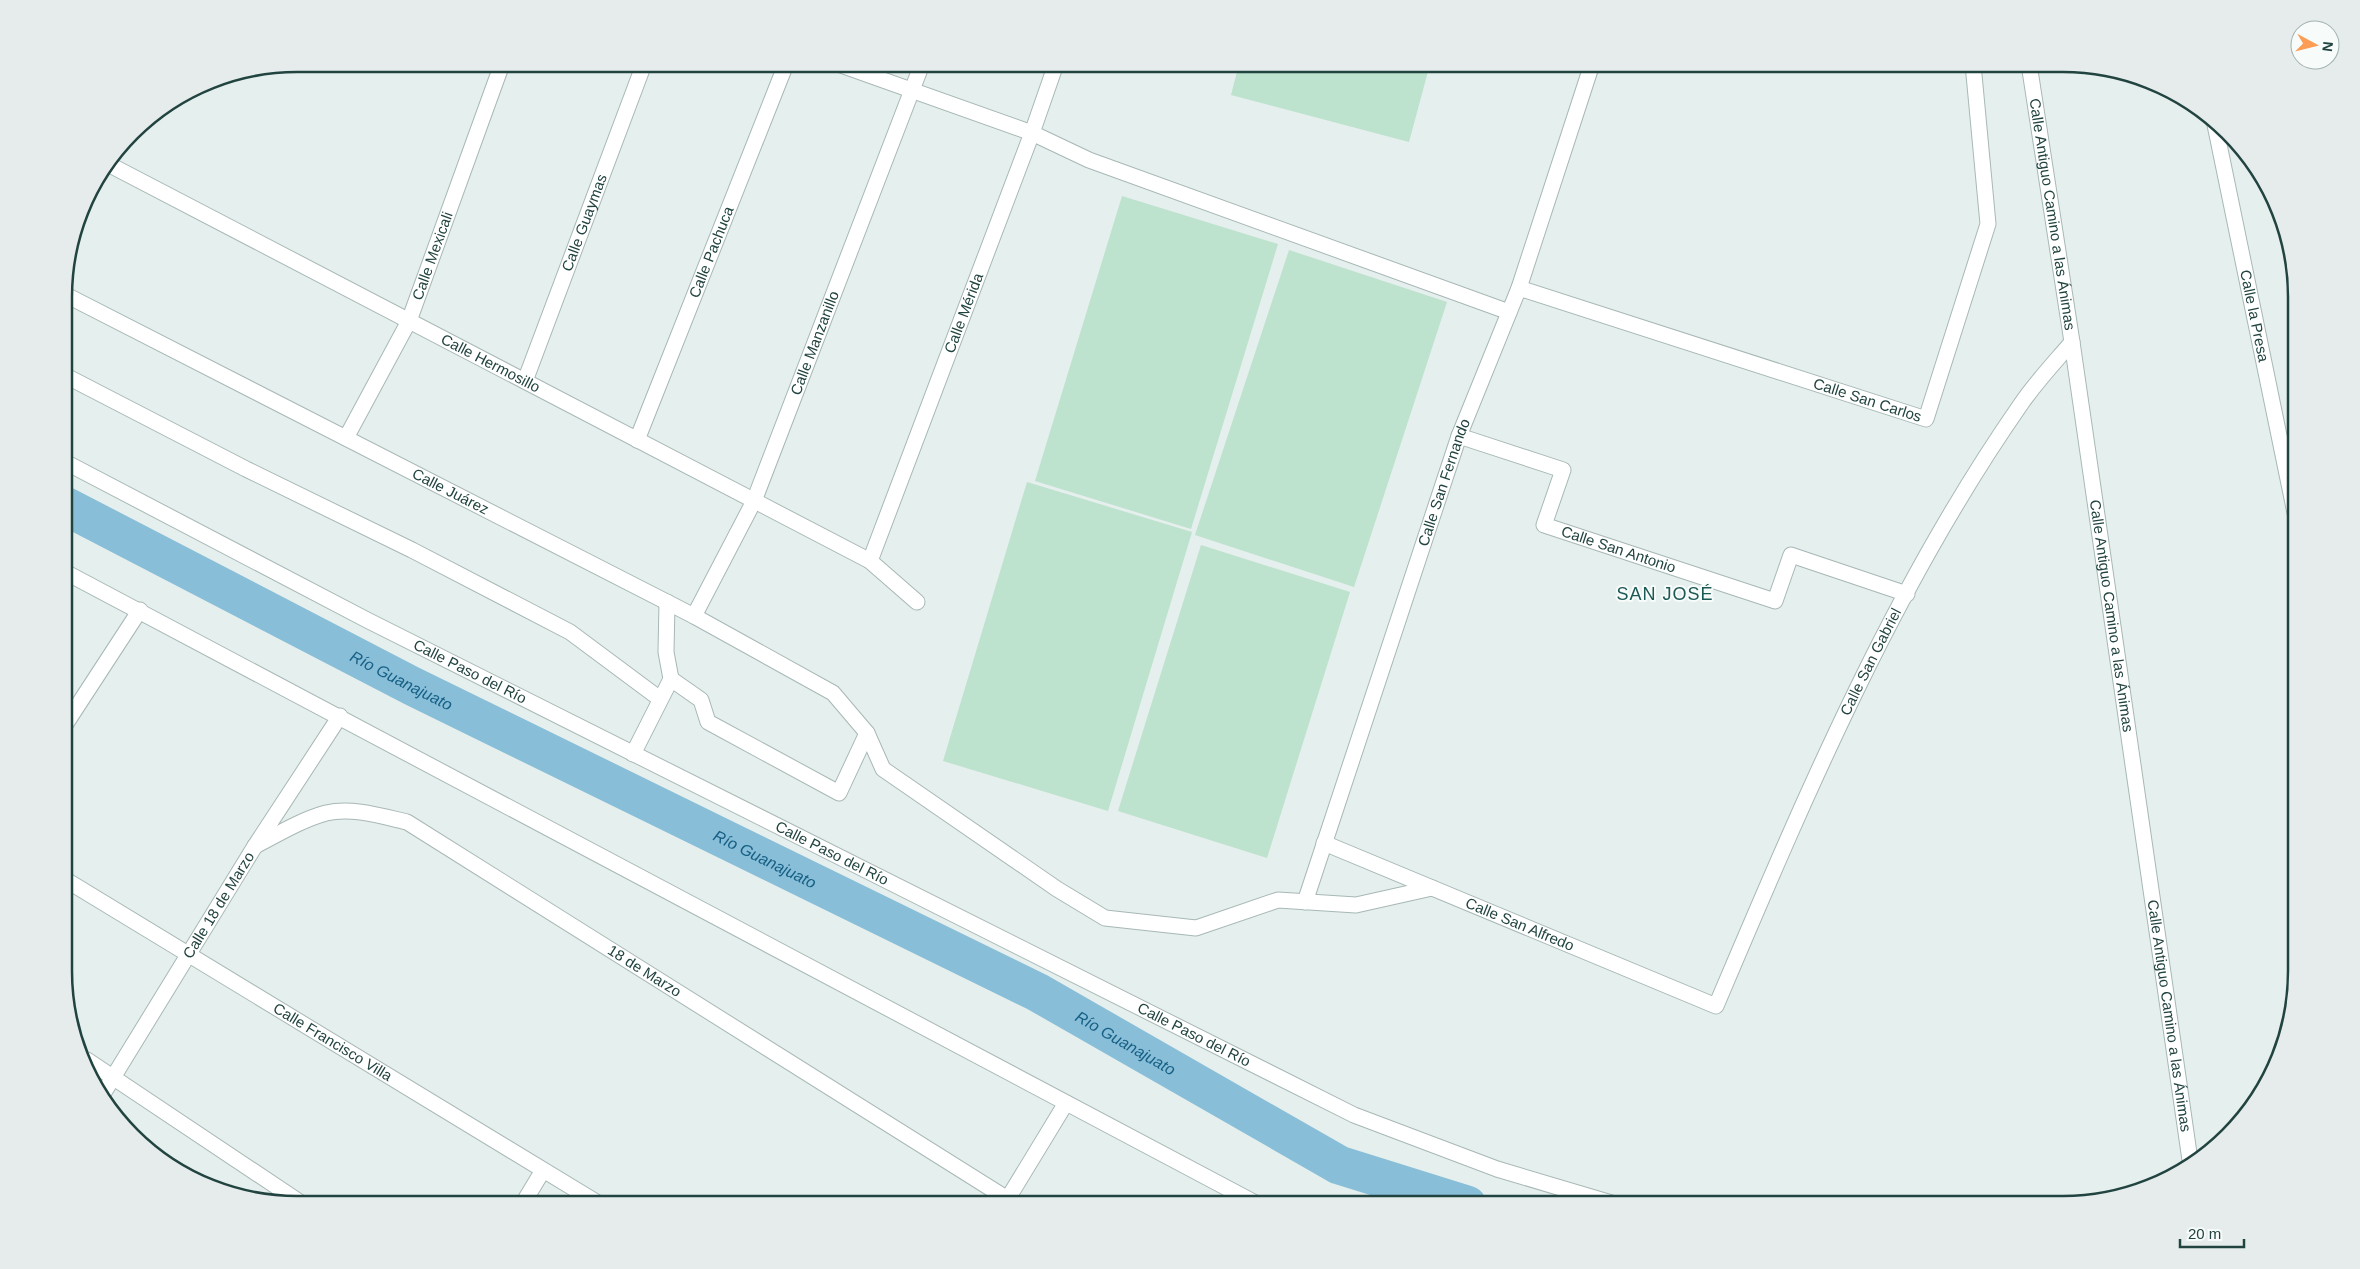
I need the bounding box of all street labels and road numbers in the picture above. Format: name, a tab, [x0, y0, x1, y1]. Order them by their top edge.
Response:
street label: Calle Antiguo Camino a las Ánimas	[2026, 97, 2079, 331]
street label: Calle Guaymas	[558, 172, 610, 274]
street label: Calle Pachuca	[685, 203, 737, 300]
street label: Calle Mexicali	[408, 209, 456, 302]
street label: Calle la Presa	[2237, 268, 2273, 364]
street label: Calle Mérida	[940, 270, 986, 355]
street label: Calle Manzanillo	[787, 288, 842, 397]
street label: Calle Hermosillo	[438, 330, 543, 396]
street label: Calle San Carlos	[1811, 374, 1924, 425]
street label: Calle San Fernando	[1414, 416, 1473, 548]
street label: Calle Juárez	[410, 465, 492, 518]
street label: Calle Antiguo Camino a las Ánimas	[2087, 499, 2137, 733]
street label: Calle San Antonio	[1559, 522, 1678, 576]
street label: Calle San Gabriel	[1836, 605, 1904, 718]
street label: Calle Paso del Río	[411, 636, 530, 707]
street label: Calle Paso del Río	[773, 817, 892, 888]
street label: Calle 18 de Marzo	[179, 849, 257, 961]
street label: Calle San Alfredo	[1463, 894, 1577, 954]
street label: Calle Antiguo Camino a las Ánimas	[2145, 898, 2195, 1133]
street label: 18 de Marzo	[605, 941, 685, 1000]
street label: Calle Francisco Villa	[271, 999, 396, 1084]
street label: Calle Paso del Río	[1135, 999, 1254, 1070]

